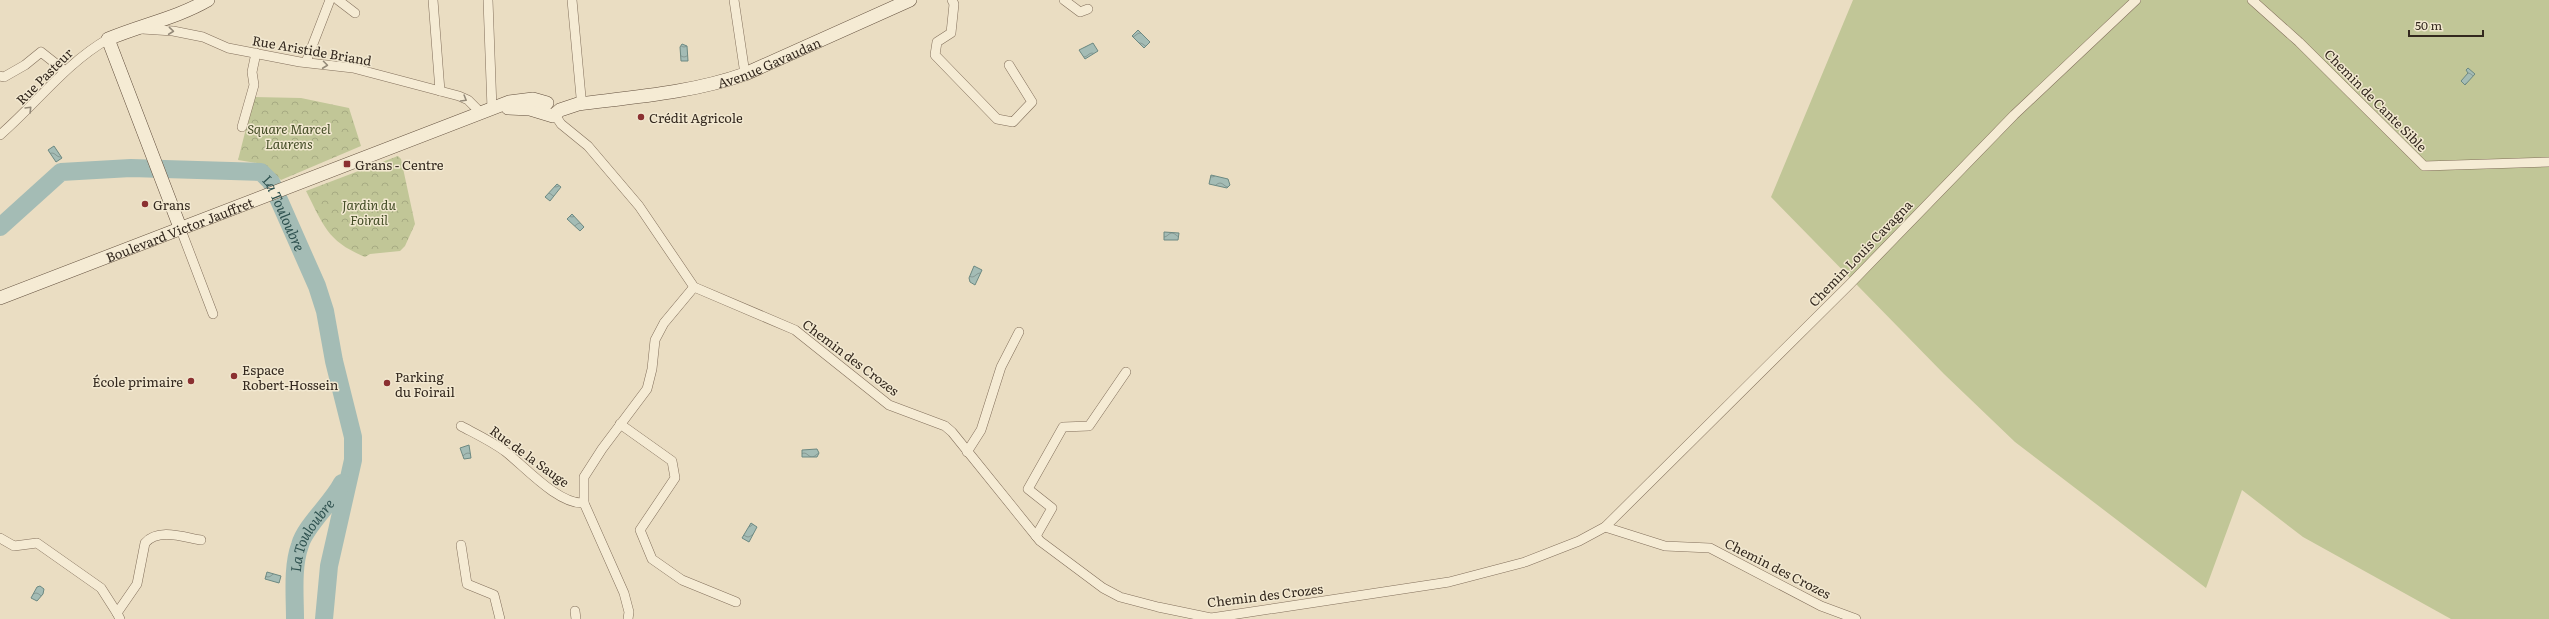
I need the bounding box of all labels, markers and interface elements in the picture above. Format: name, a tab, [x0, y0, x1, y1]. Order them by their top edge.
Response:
scale bar	[2409, 12, 2483, 38]
text: 50 m	[2415, 16, 2442, 34]
one-way arrow	[168, 26, 174, 35]
street label: Rue Aristide Briand	[251, 30, 373, 70]
street label: Avenue Gavaudan	[715, 32, 824, 92]
street label: Rue Pasteur	[11, 43, 77, 109]
street label: Chemin de Cante Sible	[2320, 44, 2432, 156]
one-way arrow	[322, 60, 328, 69]
one-way arrow	[460, 95, 467, 102]
one-way arrow	[24, 106, 32, 114]
place label: Crédit Agricole	[649, 108, 743, 127]
marker: Crédit Agricole	[636, 112, 646, 122]
park label: Square Marcel Laurens	[247, 119, 331, 153]
place label: Grans - Centre	[355, 155, 444, 174]
marker: Grans - Centre	[342, 159, 352, 169]
water label: La Touloubre	[259, 170, 310, 254]
street label: Boulevard Victor Jauffret	[103, 192, 256, 266]
place label: Grans	[153, 195, 190, 214]
park label: Jardin du Foirail	[342, 195, 396, 229]
street label: Chemin Louis Cavagna	[1804, 195, 1916, 311]
marker: Grans	[140, 199, 150, 209]
street label: Chemin des Crozes	[799, 314, 903, 400]
place label: Espace Robert-Hossein	[242, 360, 339, 394]
place label: Parking du Foirail	[395, 367, 456, 401]
marker: Espace Robert-Hossein	[229, 371, 239, 381]
place label: École primaire	[92, 372, 183, 391]
marker: École primaire	[186, 376, 196, 386]
marker: Parking du Foirail	[382, 378, 392, 388]
street label: Rue de la Sauge	[486, 421, 574, 491]
water label: La Touloubre	[285, 494, 339, 573]
street label: Chemin des Crozes	[1722, 533, 1834, 603]
street label: Chemin des Crozes	[1206, 578, 1324, 612]

